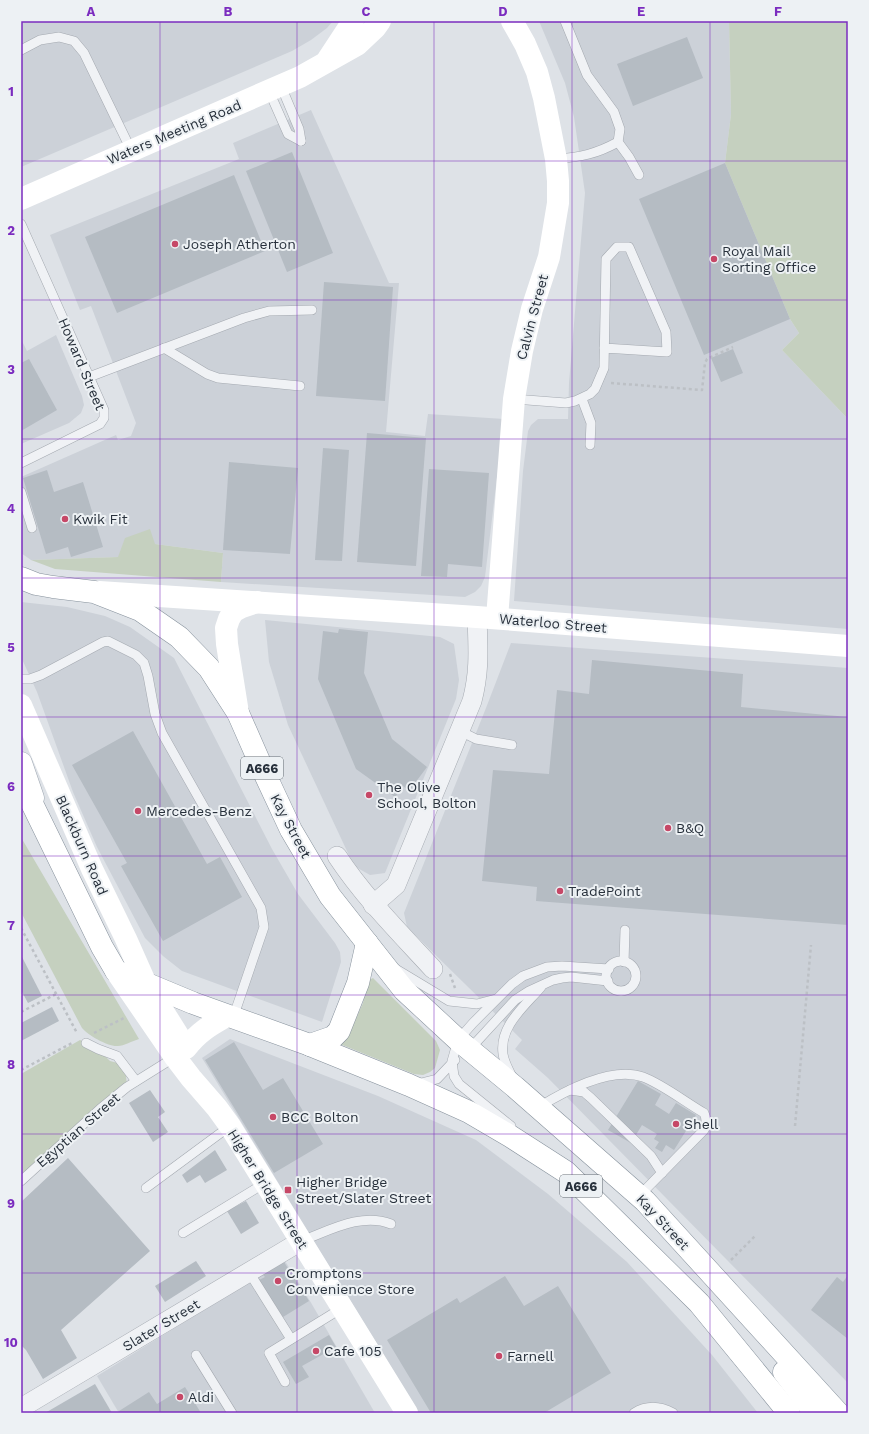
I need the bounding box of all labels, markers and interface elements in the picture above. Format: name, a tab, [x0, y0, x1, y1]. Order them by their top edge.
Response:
text: A	[87, 4, 96, 19]
text: B	[224, 4, 233, 19]
text: C	[362, 4, 371, 19]
text: D	[498, 4, 508, 19]
text: E	[637, 4, 645, 19]
text: F	[774, 4, 782, 19]
text: 1	[8, 84, 14, 99]
street label: Waters Meeting Road	[104, 96, 244, 168]
text: 2	[7, 223, 15, 238]
place label: Joseph Atherton	[183, 236, 296, 252]
marker: Joseph Atherton	[170, 239, 180, 249]
place label: Royal Mail Sorting Office	[722, 243, 816, 275]
marker: Royal Mail Sorting Office	[709, 254, 719, 264]
street label: Calvin Street	[513, 272, 551, 362]
street label: Howard Street	[55, 315, 109, 413]
text: 3	[7, 362, 15, 377]
text: 4	[7, 501, 16, 516]
place label: Kwik Fit	[73, 511, 128, 527]
marker: Kwik Fit	[60, 514, 70, 524]
street label: Waterloo Street	[498, 610, 608, 636]
text: 5	[7, 640, 15, 655]
road number: A666	[241, 757, 283, 779]
text: 6	[7, 779, 15, 794]
place label: The Olive School, Bolton	[377, 779, 477, 811]
marker: The Olive School, Bolton	[364, 790, 374, 800]
street label: Kay Street	[267, 791, 315, 861]
street label: Blackburn Road	[53, 792, 111, 898]
place label: Mercedes-Benz	[146, 803, 252, 819]
marker: Mercedes-Benz	[133, 806, 143, 816]
place label: B&Q	[676, 820, 704, 836]
marker: B&Q	[663, 823, 673, 833]
place label: TradePoint	[568, 883, 641, 899]
marker: TradePoint	[555, 886, 565, 896]
text: 7	[7, 918, 15, 933]
text: 8	[7, 1057, 15, 1072]
street label: Egyptian Street	[33, 1089, 123, 1171]
place label: BCC Bolton	[281, 1109, 359, 1125]
marker: BCC Bolton	[268, 1112, 278, 1122]
place label: Shell	[684, 1116, 719, 1132]
marker: Shell	[671, 1119, 681, 1129]
street label: Higher Bridge Street	[225, 1126, 311, 1252]
place label: Higher Bridge Street/Slater Street	[296, 1174, 431, 1206]
road number: A666	[560, 1175, 602, 1197]
marker: Higher Bridge Street/Slater Street	[283, 1185, 293, 1195]
street label: Kay Street	[633, 1191, 693, 1253]
text: 9	[7, 1196, 15, 1211]
place label: Cromptons Convenience Store	[286, 1265, 414, 1297]
marker: Cromptons Convenience Store	[273, 1276, 283, 1286]
street label: Slater Street	[120, 1296, 203, 1354]
text: 10	[4, 1335, 18, 1350]
place label: Cafe 105	[324, 1343, 382, 1359]
marker: Cafe 105	[311, 1346, 321, 1356]
place label: Farnell	[507, 1348, 554, 1364]
marker: Farnell	[494, 1351, 504, 1361]
place label: Aldi	[188, 1389, 214, 1405]
marker: Aldi	[175, 1392, 185, 1402]

